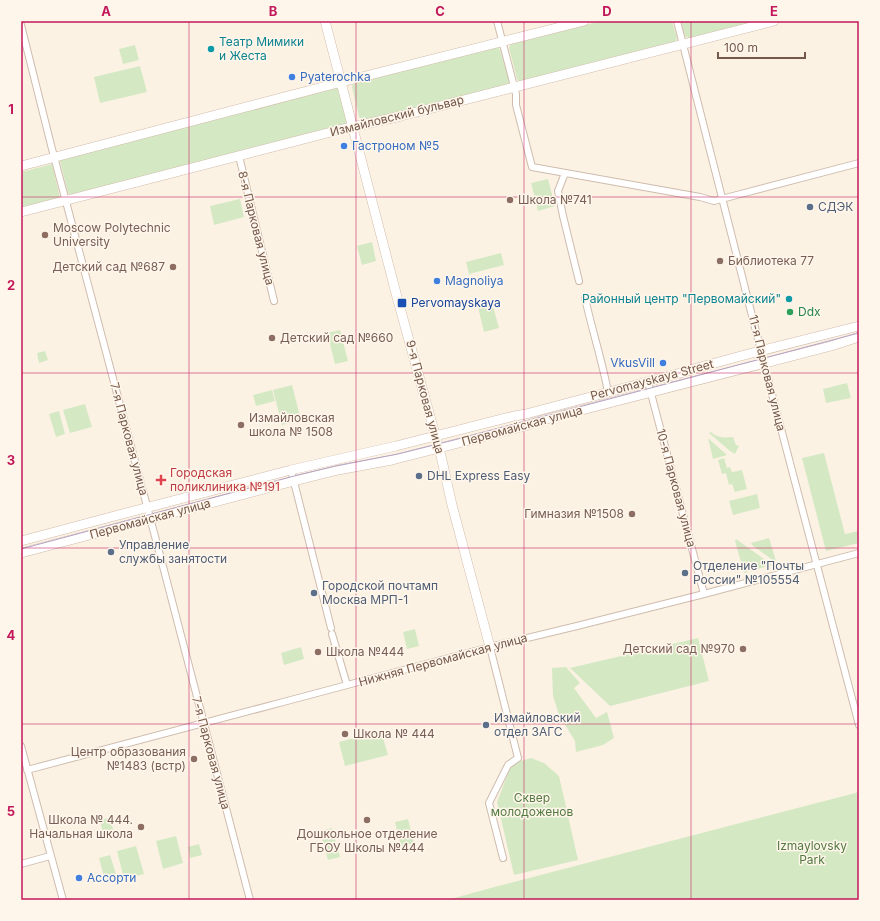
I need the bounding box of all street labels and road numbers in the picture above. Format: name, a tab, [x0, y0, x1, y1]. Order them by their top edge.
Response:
street label: Измайловский бульвар	[328, 92, 465, 139]
street label: 8-я Парковая улица	[235, 169, 278, 286]
street label: 11-я Парковая улица	[746, 313, 789, 433]
street label: 9-я Парковая улица	[403, 338, 448, 455]
street label: Pervomayskaya Street	[589, 356, 715, 403]
street label: 7-я Парковая улица	[107, 381, 152, 497]
street label: Первомайская улица	[460, 402, 584, 449]
street label: 10-я Парковая улица	[653, 427, 700, 549]
street label: Первомайская улица	[88, 495, 212, 542]
street label: Нижняя Первомайская улица	[357, 630, 529, 689]
street label: 7-я Парковая улица	[189, 695, 234, 811]

